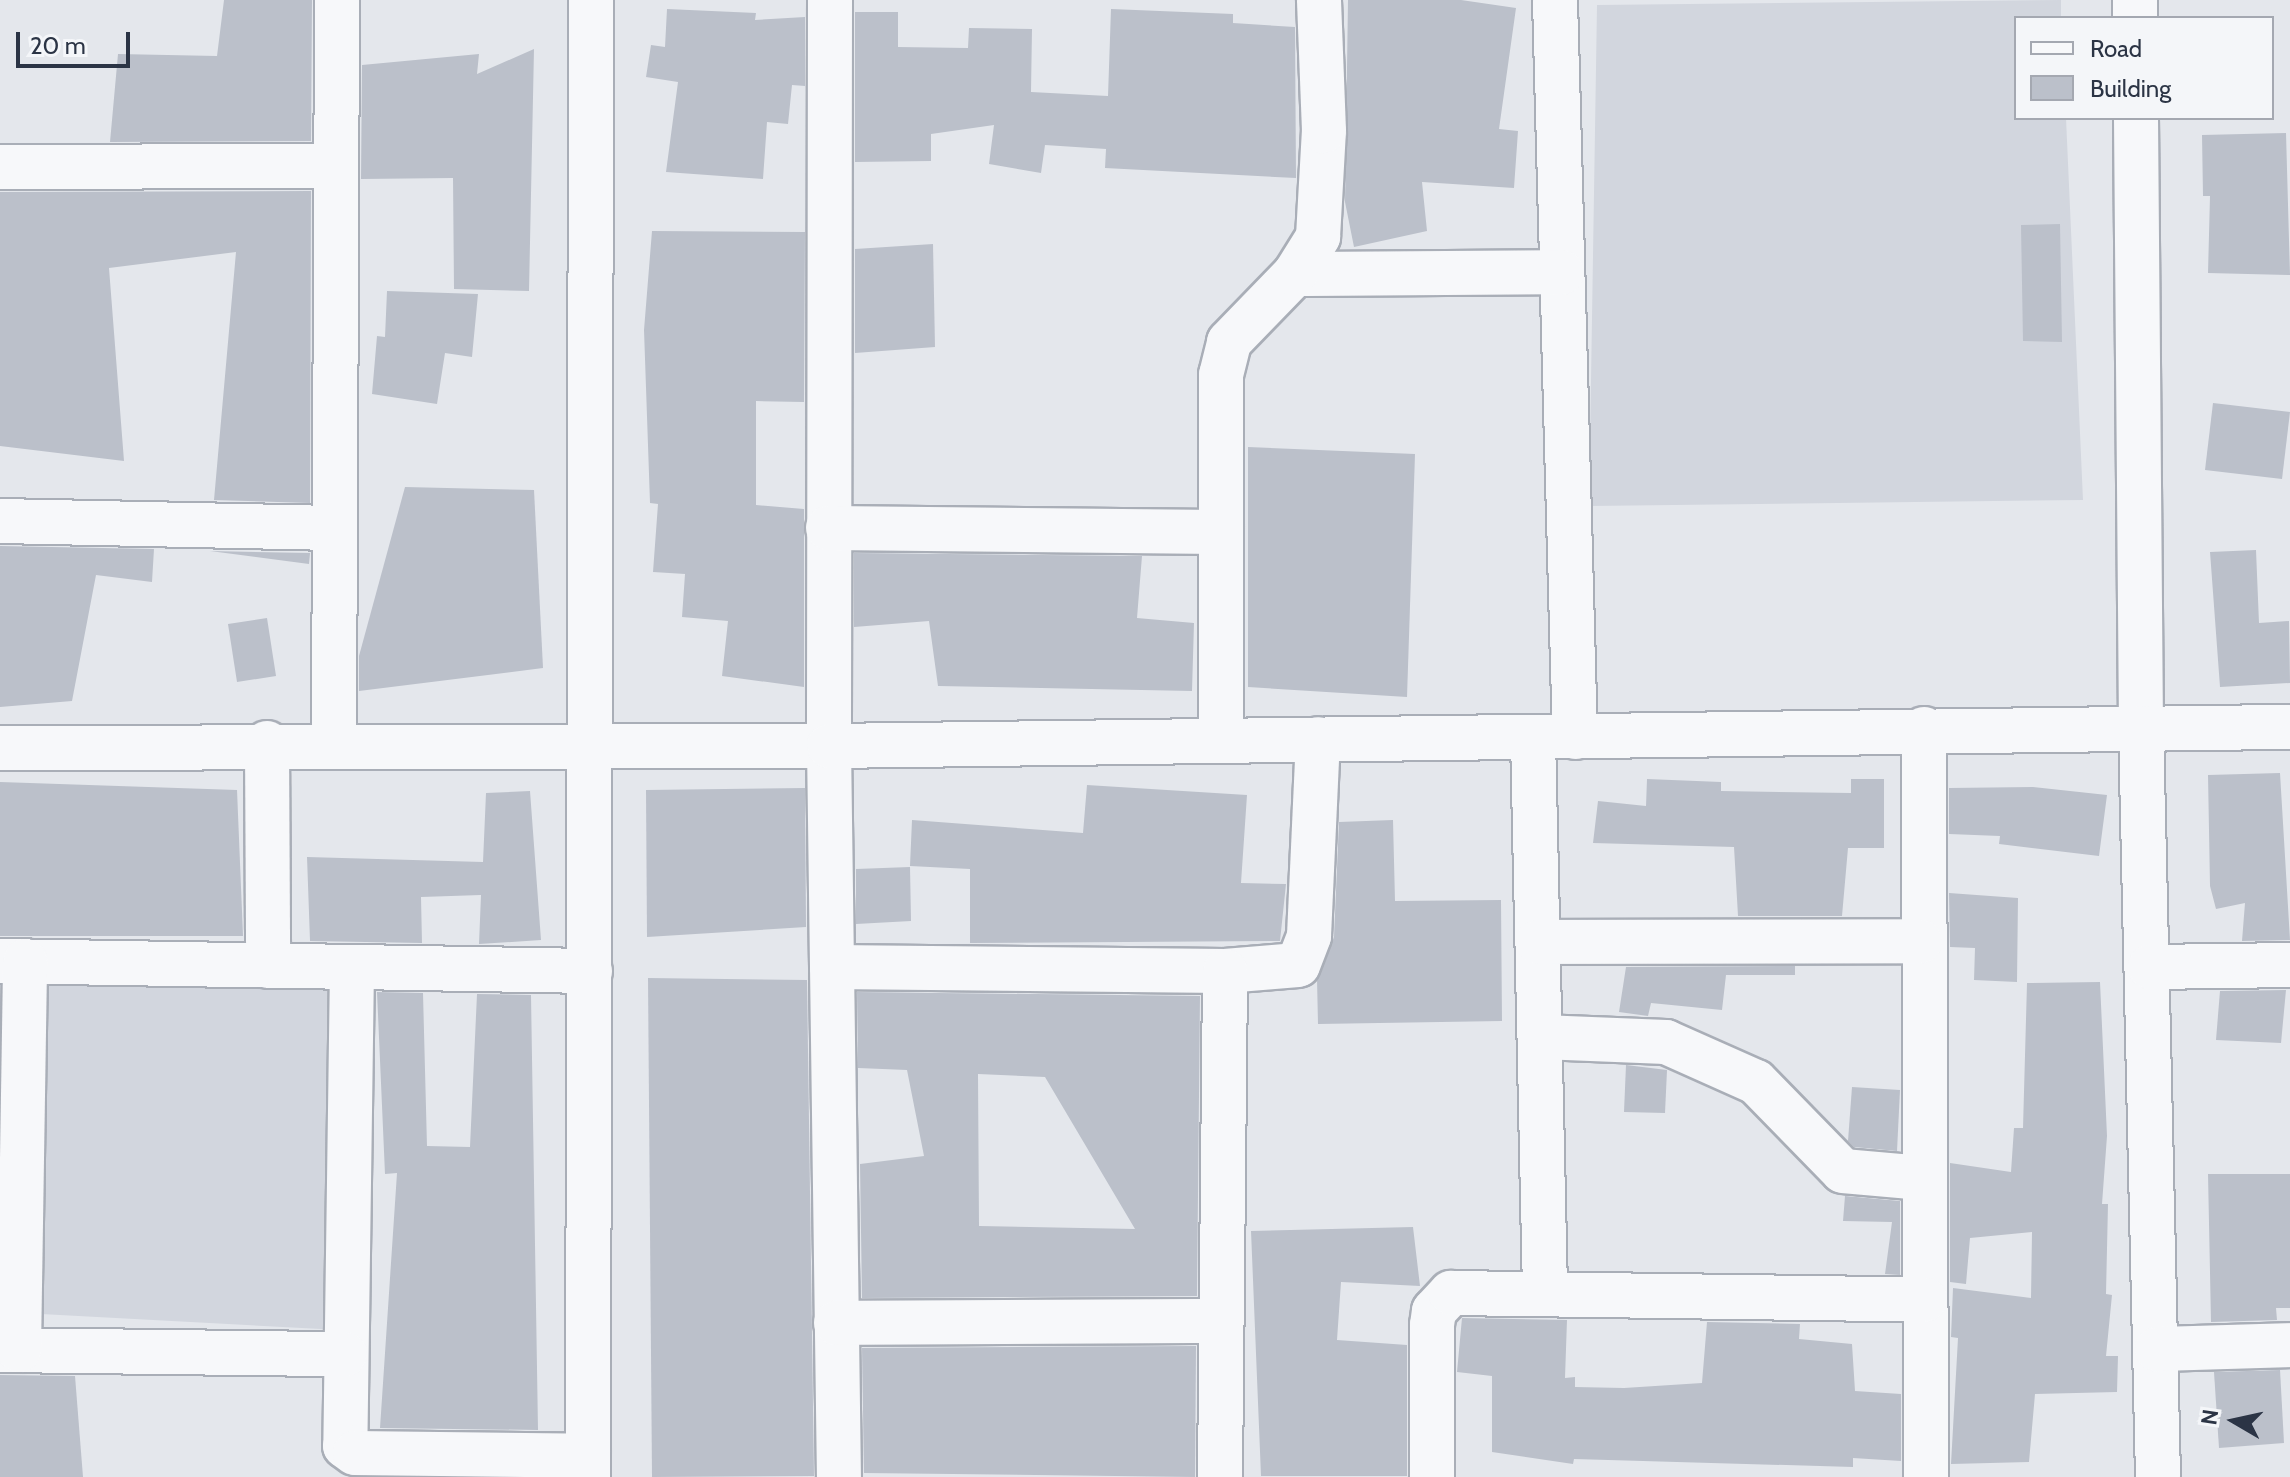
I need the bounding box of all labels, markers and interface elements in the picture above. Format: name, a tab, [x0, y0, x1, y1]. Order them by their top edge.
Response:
scale bar	[20, 16, 134, 66]
legend	[2014, 16, 2274, 120]
text: 20 m	[30, 31, 86, 60]
text: Road	[2090, 34, 2142, 63]
text: Building	[2090, 74, 2171, 103]
north arrow	[2194, 1381, 2274, 1461]
text: N	[2195, 1407, 2224, 1427]

